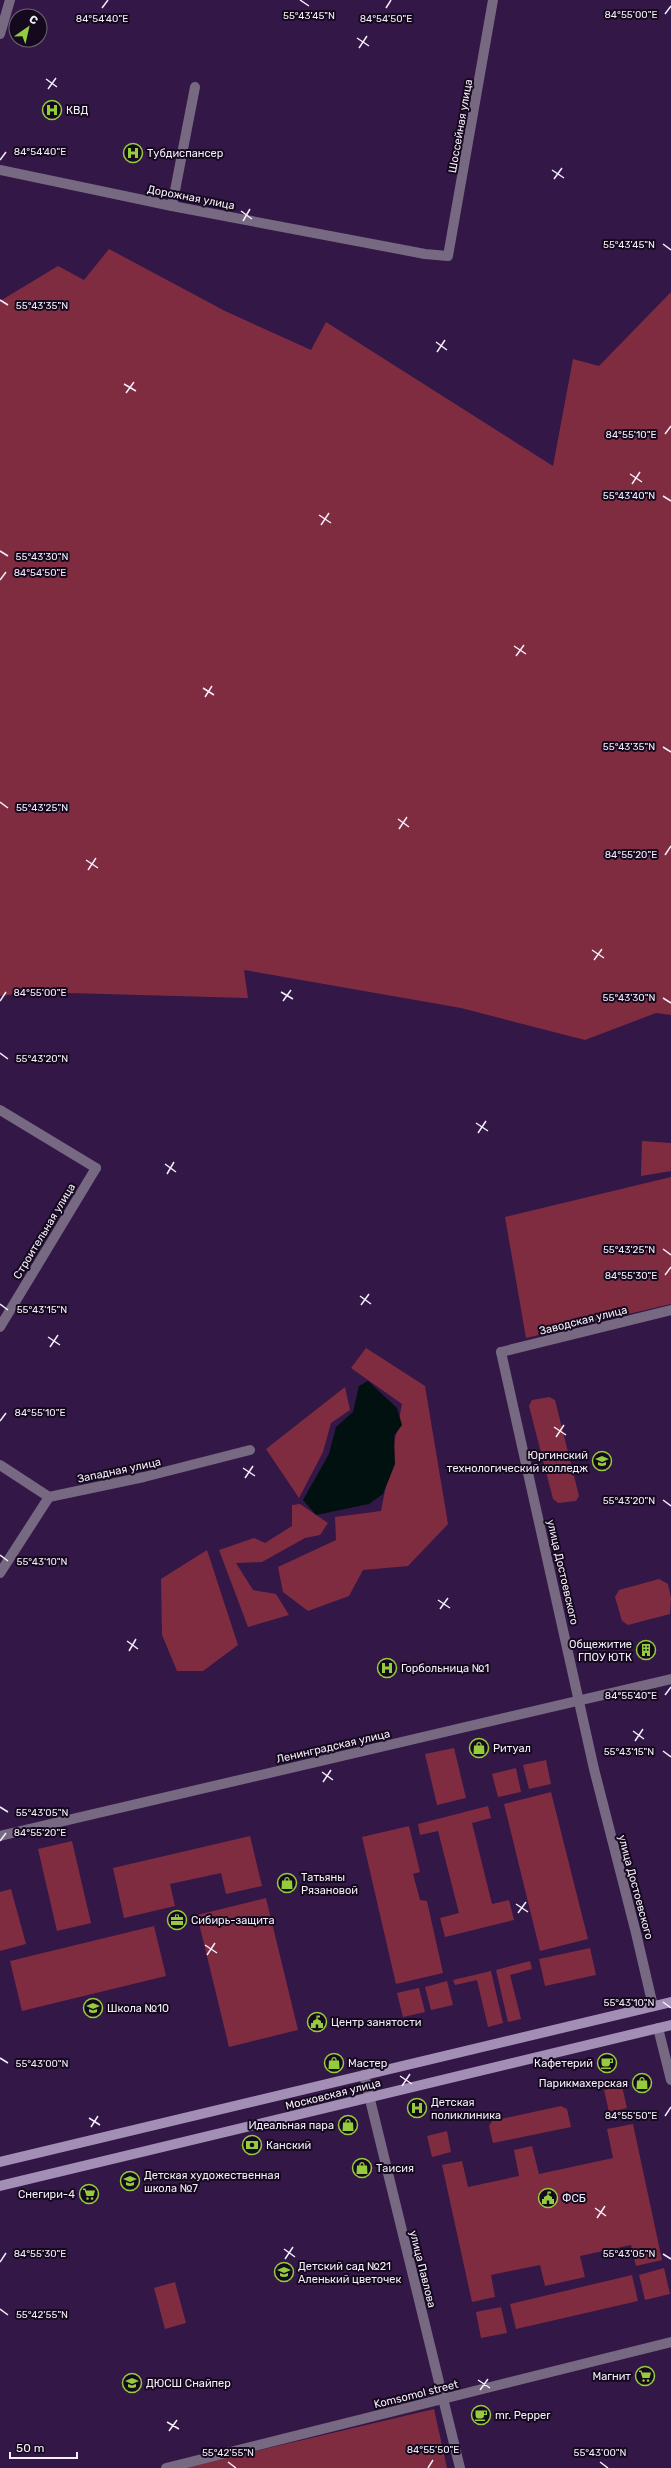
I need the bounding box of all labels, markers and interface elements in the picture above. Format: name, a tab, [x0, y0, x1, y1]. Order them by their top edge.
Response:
north arrow	[8, 8, 48, 48]
text: 84°55'00"E	[604, 9, 658, 21]
text: 55°43'45"N	[283, 10, 335, 22]
text: С	[26, 13, 40, 28]
text: 84°54'40"E	[76, 13, 128, 25]
text: 84°54'50"E	[360, 13, 412, 25]
street label: Шоссейная улица	[446, 78, 475, 174]
hospital icon: КВД	[41, 99, 63, 121]
place label: КВД	[66, 104, 88, 117]
hospital icon: Тубдиспансер	[122, 142, 144, 164]
text: 84°54'40"E	[14, 146, 66, 158]
place label: Тубдиспансер	[147, 147, 223, 160]
street label: Дорожная улица	[146, 183, 236, 212]
text: 55°43'45"N	[603, 239, 655, 251]
text: 55°43'35"N	[16, 300, 68, 312]
text: 84°55'10"E	[606, 429, 656, 441]
text: 55°43'40"N	[603, 490, 655, 502]
text: 55°43'30"N	[16, 551, 68, 563]
text: 84°54'50"E	[14, 567, 66, 579]
text: 55°43'35"N	[603, 741, 655, 753]
text: 55°43'25"N	[16, 802, 68, 814]
text: 84°55'20"E	[605, 849, 657, 861]
text: 84°55'00"E	[13, 987, 67, 999]
text: 55°43'30"N	[603, 992, 655, 1004]
text: 55°43'20"N	[16, 1053, 68, 1065]
street label: Строительная улица	[11, 1181, 78, 1281]
text: 55°43'25"N	[603, 1244, 655, 1256]
text: 84°55'30"E	[605, 1270, 657, 1282]
street label: Заводская улица	[538, 1303, 629, 1338]
text: 55°43'15"N	[17, 1304, 67, 1316]
text: 84°55'10"E	[15, 1407, 65, 1419]
place label: Юргинский технологический колледж	[447, 1449, 588, 1475]
school or university icon: Юргинский технологический колледж	[591, 1450, 613, 1472]
street label: Западная улица	[76, 1455, 162, 1486]
text: 55°43'20"N	[603, 1495, 655, 1507]
street label: улица Достоевского	[544, 1518, 581, 1626]
text: 55°43'10"N	[16, 1556, 68, 1568]
place label: Общежитие ГПОУ ЮТК	[569, 1638, 632, 1664]
building icon: Общежитие ГПОУ ЮТК	[635, 1639, 657, 1661]
hospital icon: Горбольница №1	[376, 1657, 398, 1679]
place label: Горбольница №1	[401, 1662, 489, 1675]
text: 84°55'40"E	[605, 1690, 657, 1702]
street label: Ленинградская улица	[275, 1727, 391, 1766]
shop icon: Ритуал	[468, 1737, 490, 1759]
place label: Ритуал	[493, 1742, 531, 1755]
text: 55°43'15"N	[604, 1746, 654, 1758]
text: 55°43'05"N	[16, 1807, 68, 1819]
text: 84°55'20"E	[14, 1827, 66, 1839]
street label: улица Достоевского	[615, 1833, 656, 1941]
place label: Татьяны Рязановой	[301, 1871, 358, 1897]
shop icon: Татьяны Рязановой	[276, 1872, 298, 1894]
office icon: Сибирь-защита	[166, 1909, 188, 1931]
place label: Сибирь-защита	[191, 1914, 275, 1927]
school or university icon: Школа №10	[82, 1997, 104, 2019]
text: 55°43'10"N	[603, 1997, 655, 2009]
place label: Школа №10	[107, 2002, 169, 2015]
public building icon: Центр занятости	[306, 2011, 328, 2033]
place label: Центр занятости	[331, 2016, 422, 2029]
shop icon: Мастер	[323, 2052, 345, 2074]
cafe icon: Кафетерий	[596, 2052, 618, 2074]
place label: Мастер	[348, 2057, 387, 2070]
place label: Кафетерий	[534, 2057, 593, 2070]
text: 55°43'00"N	[15, 2058, 69, 2070]
shop icon: Парикмахерская	[631, 2072, 653, 2094]
street label: Московская улица	[284, 2076, 382, 2113]
place label: Парикмахерская	[539, 2077, 628, 2090]
place label: Детская поликлиника	[431, 2096, 501, 2122]
hospital icon: Детская поликлиника	[406, 2097, 428, 2119]
text: 84°55'50"E	[605, 2110, 657, 2122]
shop icon: Идеальная пара	[337, 2114, 359, 2136]
place label: Идеальная пара	[248, 2119, 334, 2132]
bank icon: Канский	[241, 2134, 263, 2156]
place label: Канский	[266, 2139, 311, 2152]
shop icon: Таисия	[351, 2157, 373, 2179]
place label: Таисия	[376, 2162, 414, 2175]
place label: Детская художественная школа №7	[144, 2169, 280, 2195]
school or university icon: Детская художественная школа №7	[119, 2170, 141, 2192]
supermarket icon: Снегири-4	[78, 2183, 100, 2205]
public building icon: ФСБ	[537, 2187, 559, 2209]
place label: Снегири-4	[18, 2188, 75, 2201]
place label: ФСБ	[562, 2192, 586, 2205]
street label: улица Павлова	[407, 2229, 438, 2309]
text: 84°55'30"E	[14, 2248, 66, 2260]
text: 55°43'05"N	[603, 2248, 655, 2260]
place label: Детский сад №21 Аленький цветочек	[298, 2260, 401, 2286]
school or university icon: Детский сад №21 Аленький цветочек	[273, 2261, 295, 2283]
text: 55°42'55"N	[16, 2309, 68, 2321]
supermarket icon: Магнит	[634, 2365, 656, 2387]
place label: Магнит	[592, 2370, 631, 2383]
school or university icon: ДЮСШ Снайпер	[121, 2372, 143, 2394]
place label: ДЮСШ Снайпер	[146, 2377, 231, 2390]
street label: Komsomol street	[373, 2378, 460, 2411]
cafe icon: mr. Pepper	[470, 2404, 492, 2426]
place label: mr. Pepper	[495, 2409, 551, 2422]
scale bar	[10, 2434, 77, 2460]
text: 50 m	[16, 2441, 44, 2455]
text: 84°55'50"E	[407, 2444, 459, 2456]
text: 55°42'55"N	[202, 2447, 254, 2459]
text: 55°43'00"N	[573, 2447, 627, 2459]

